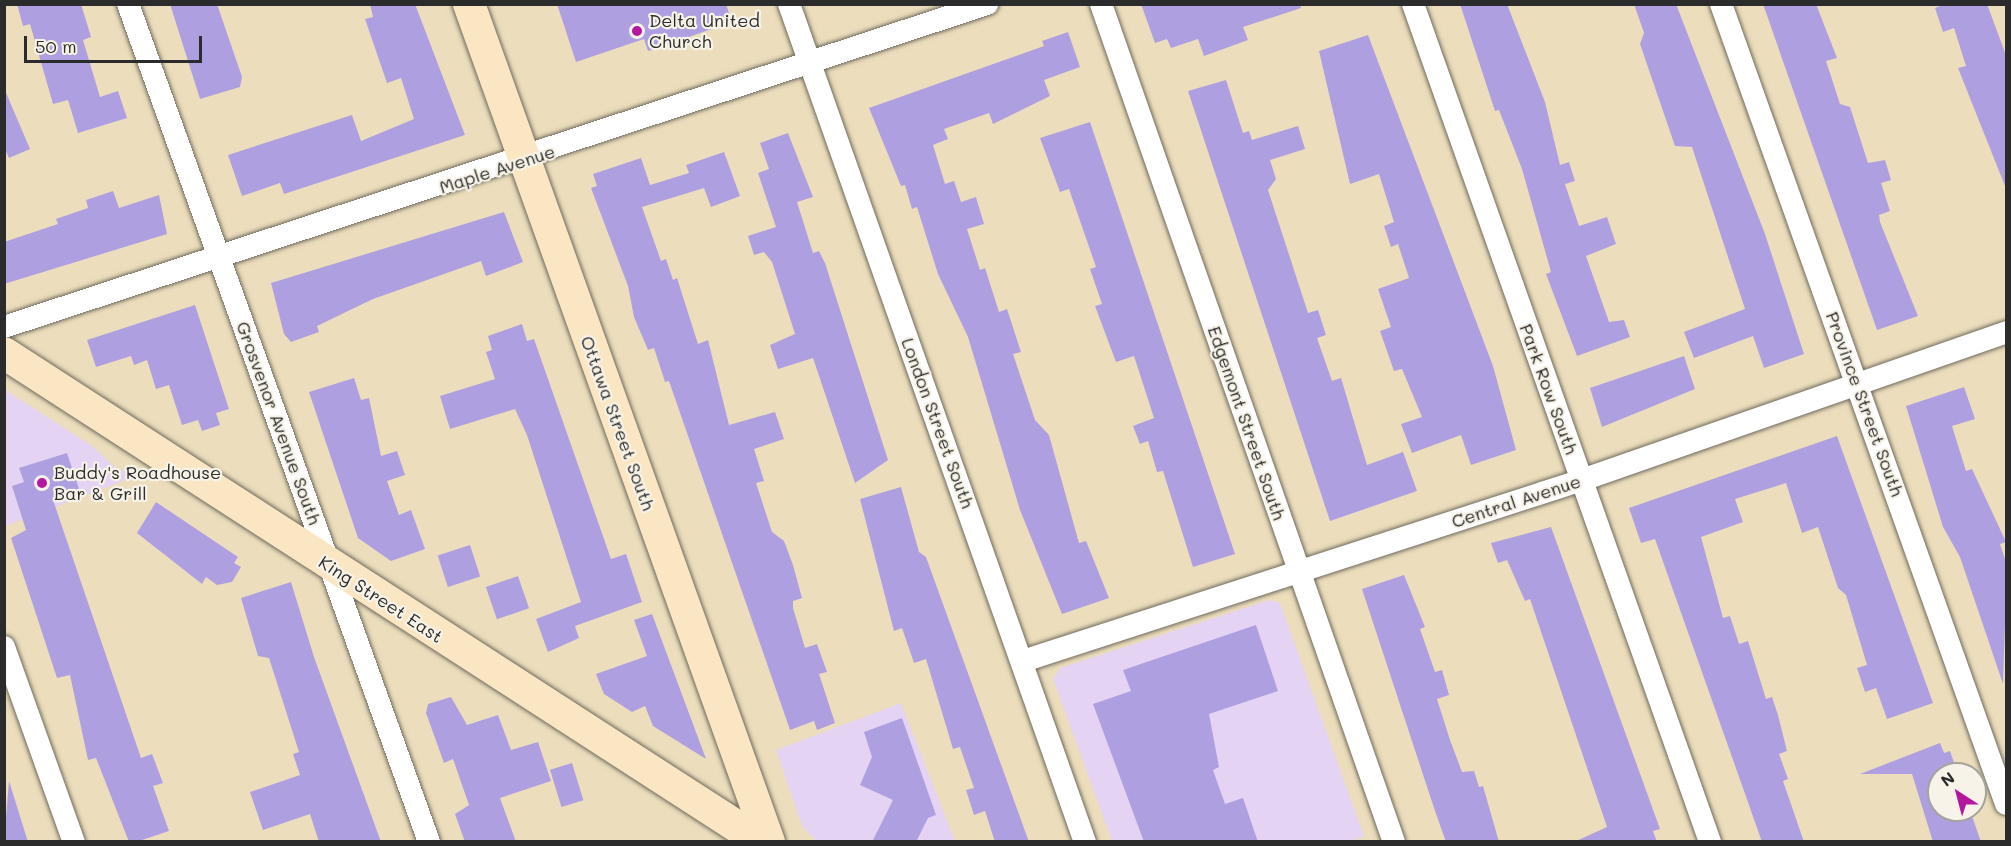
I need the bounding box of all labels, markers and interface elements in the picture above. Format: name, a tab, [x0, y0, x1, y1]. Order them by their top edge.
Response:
place label: Delta United Church	[649, 10, 760, 52]
scale bar	[27, 24, 206, 62]
marker: Delta United Church	[630, 24, 644, 38]
text: 50 m	[35, 34, 77, 58]
street label: Maple Avenue	[436, 140, 558, 198]
street label: Province Street South	[1822, 309, 1908, 499]
street label: Grosvenor Avenue South	[232, 318, 326, 528]
street label: Park Row South	[1515, 321, 1583, 457]
street label: Edgemont Street South	[1204, 323, 1290, 523]
street label: Ottawa Street South	[576, 333, 660, 513]
street label: London Street South	[897, 335, 979, 511]
place label: Buddy's Roadhouse Bar & Grill	[54, 462, 221, 504]
street label: Central Avenue	[1449, 470, 1583, 532]
marker: Buddy's Roadhouse Bar & Grill	[35, 476, 49, 490]
street label: King Street East	[315, 551, 447, 647]
north arrow	[1927, 762, 1987, 822]
text: N	[1936, 767, 1958, 791]

